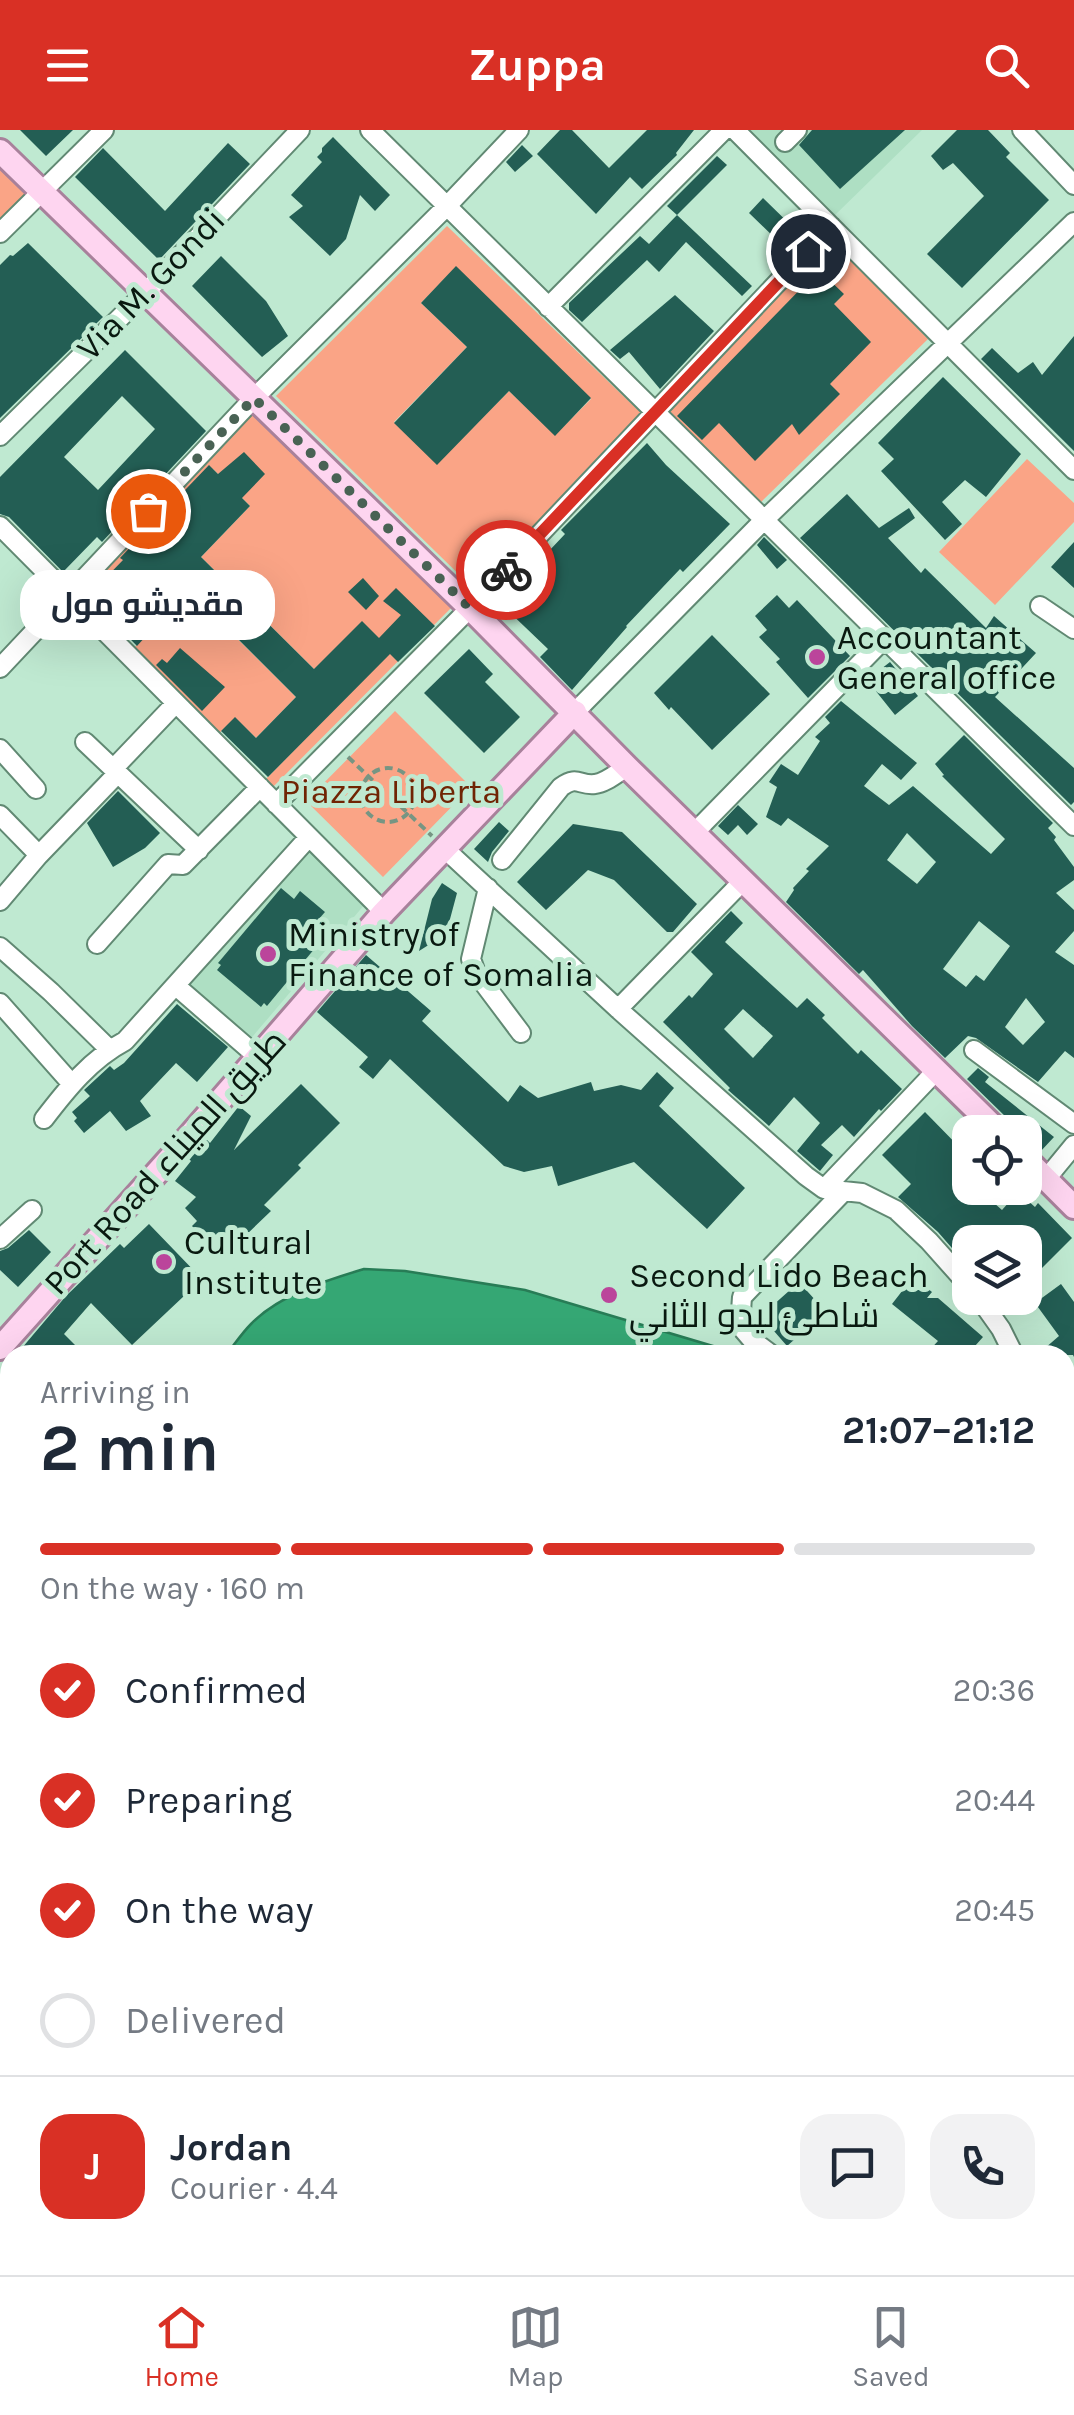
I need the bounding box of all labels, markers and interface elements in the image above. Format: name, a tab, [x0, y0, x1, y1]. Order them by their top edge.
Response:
icon: menu	[40, 38, 95, 93]
icon: search	[979, 38, 1034, 93]
text: Zuppa	[468, 39, 606, 91]
street label: Via M. Gondi	[68, 199, 234, 369]
pin	[766, 209, 851, 294]
icon: home	[781, 224, 836, 279]
pin	[106, 469, 191, 554]
icon: bag	[121, 484, 176, 539]
courier	[456, 520, 556, 620]
icon: bike	[479, 543, 534, 598]
callout: مقديشو مول	[21, 571, 276, 641]
text: مقديشو مول	[51, 586, 244, 623]
place label: Accountant General office	[837, 617, 1056, 698]
marker: Accountant General office	[806, 646, 828, 668]
park label: Piazza Liberta	[281, 771, 501, 812]
place label: Ministry of Finance of Somalia	[288, 914, 594, 995]
marker: Ministry of Finance of Somalia	[257, 943, 279, 965]
street label: Port Road طريق الميناء	[35, 1021, 296, 1304]
map controls	[952, 1115, 1042, 1315]
button: locate	[952, 1115, 1042, 1205]
place label: Cultural Institute	[184, 1222, 322, 1303]
button: layers	[952, 1225, 1042, 1315]
marker: Cultural Institute	[153, 1251, 175, 1273]
place label: Second Lido Beach شاطئ ليدو الثاني	[629, 1255, 929, 1342]
marker: Second Lido Beach شاطئ ليدو الثاني	[598, 1284, 620, 1306]
text: Arriving in	[40, 1374, 191, 1411]
text: 21:07–21:12	[842, 1408, 1035, 1453]
text: 2 min	[40, 1410, 219, 1486]
text: On the way · 160 m	[40, 1570, 305, 1607]
icon: check	[40, 1663, 95, 1718]
text: Confirmed	[125, 1668, 308, 1713]
text: 20:36	[953, 1672, 1035, 1709]
icon: check	[40, 1773, 95, 1828]
text: Preparing	[125, 1778, 292, 1823]
text: 20:44	[954, 1782, 1035, 1819]
icon: check	[40, 1883, 95, 1938]
text: On the way	[125, 1888, 313, 1933]
text: 20:45	[954, 1892, 1035, 1929]
text: Delivered	[125, 1998, 286, 2043]
button: chat	[800, 2114, 905, 2219]
button: phone	[930, 2114, 1035, 2219]
text: Jordan	[170, 2125, 293, 2170]
text: J	[84, 2144, 101, 2189]
text: Courier · 4.4	[170, 2170, 338, 2207]
tab: Home	[144, 2300, 219, 2393]
tab: Map	[508, 2300, 563, 2393]
tab: Saved	[852, 2300, 930, 2393]

